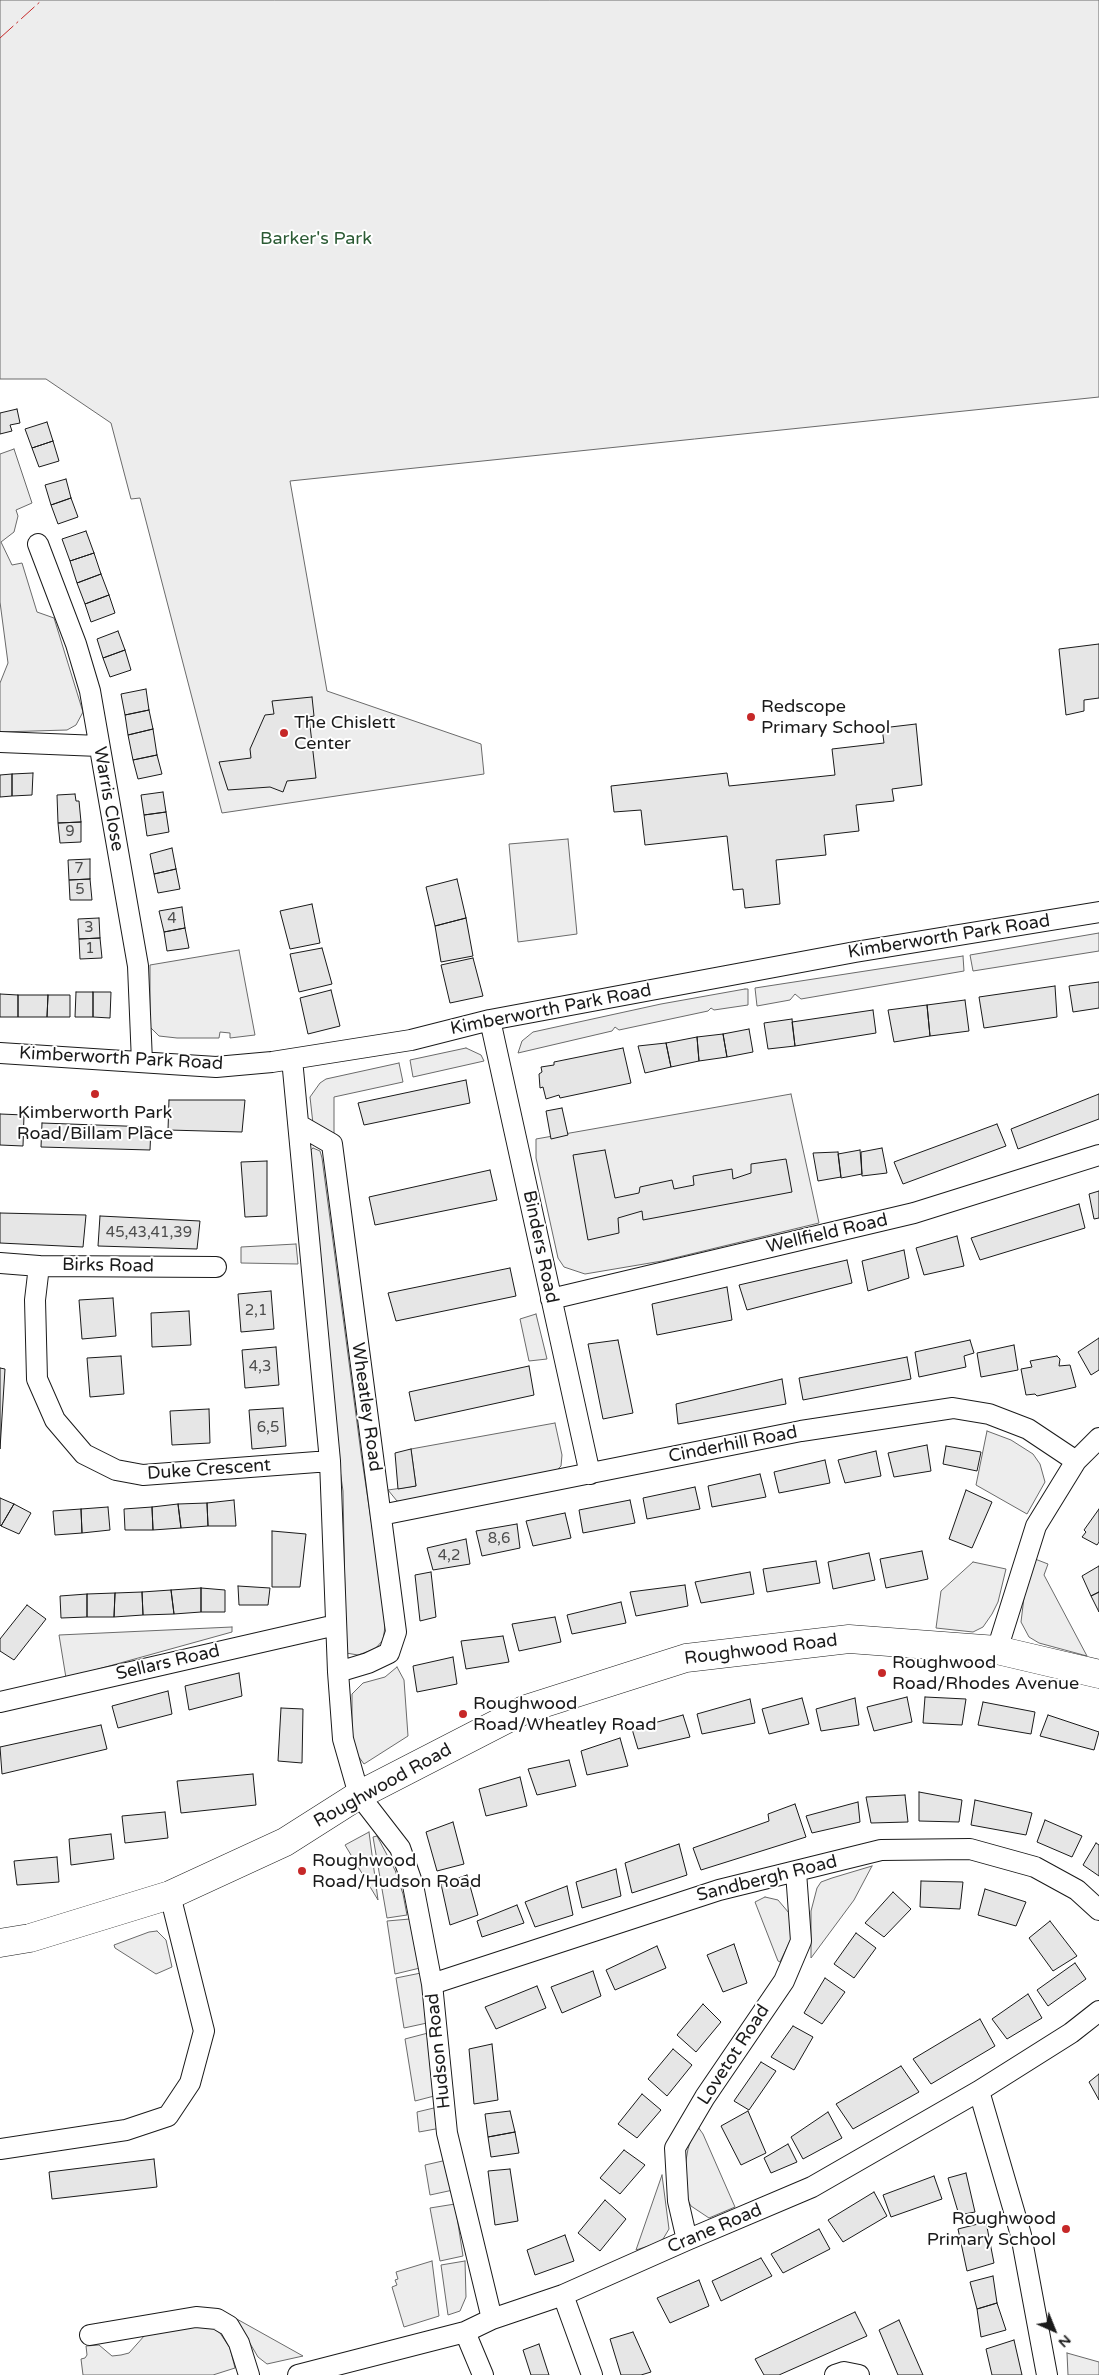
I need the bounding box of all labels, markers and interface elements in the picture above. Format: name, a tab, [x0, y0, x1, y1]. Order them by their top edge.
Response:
park label: Barker's Park	[260, 228, 372, 250]
place label: Redscope Primary School	[761, 696, 890, 739]
marker: Redscope Primary School	[745, 711, 757, 723]
place label: The Chislett Center	[294, 712, 396, 754]
marker: The Chislett Center	[278, 727, 290, 739]
street label: Warris Close	[88, 745, 128, 853]
house number: 9	[65, 823, 75, 841]
house number: 7	[74, 860, 84, 878]
house number: 5	[75, 881, 85, 899]
house number: 4	[167, 910, 177, 928]
street label: Kimberworth Park Road	[846, 910, 1052, 964]
house number: 3	[84, 919, 94, 937]
house number: 1	[85, 940, 95, 958]
street label: Kimberworth Park Road	[449, 980, 653, 1040]
street label: Kimberworth Park Road	[18, 1043, 224, 1075]
marker: Kimberworth Park Road/Billam Place	[89, 1088, 101, 1100]
place label: Kimberworth Park Road/Billam Place	[17, 1102, 173, 1144]
street label: Binders Road	[518, 1189, 562, 1305]
street label: Wellfield Road	[764, 1210, 890, 1258]
house number: 45,43,41,39	[106, 1224, 192, 1242]
street label: Birks Road	[62, 1254, 154, 1278]
house number: 2,1	[245, 1302, 267, 1320]
street label: Wheatley Road	[346, 1341, 386, 1473]
house number: 4,3	[249, 1358, 271, 1376]
house number: 6,5	[257, 1419, 279, 1437]
street label: Cinderhill Road	[667, 1422, 799, 1468]
street label: Duke Crescent	[146, 1455, 272, 1485]
house number: 8,6	[488, 1530, 510, 1548]
house number: 4,2	[438, 1547, 460, 1565]
street label: Roughwood Road	[683, 1630, 839, 1670]
street label: Sellars Road	[114, 1641, 222, 1685]
place label: Roughwood Road/Rhodes Avenue	[892, 1652, 1079, 1695]
marker: Roughwood Road/Rhodes Avenue	[876, 1667, 888, 1679]
place label: Roughwood Road/Wheatley Road	[473, 1693, 656, 1736]
marker: Roughwood Road/Wheatley Road	[457, 1708, 469, 1720]
street label: Roughwood Road	[310, 1739, 456, 1833]
place label: Roughwood Road/Hudson Road	[312, 1850, 481, 1892]
street label: Sandbergh Road	[695, 1851, 839, 1907]
marker: Roughwood Road/Hudson Road	[296, 1865, 308, 1877]
street label: Hudson Road	[422, 1992, 456, 2110]
street label: Lovetot Road	[694, 2001, 774, 2109]
street label: Crane Road	[665, 2199, 765, 2259]
place label: Roughwood Primary School	[927, 2208, 1056, 2250]
marker: Roughwood Primary School	[1060, 2223, 1072, 2235]
north arrow	[1029, 2305, 1079, 2355]
text: N	[1055, 2331, 1075, 2351]

